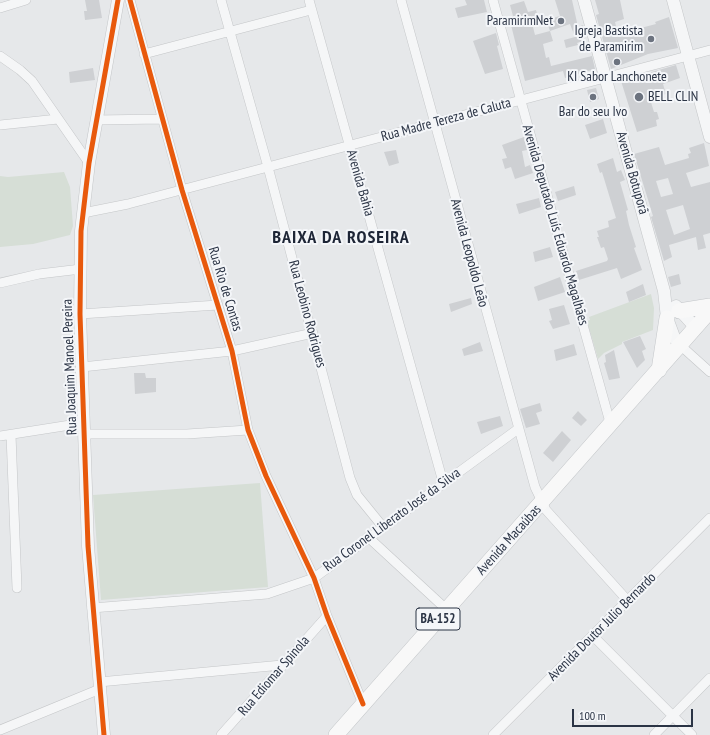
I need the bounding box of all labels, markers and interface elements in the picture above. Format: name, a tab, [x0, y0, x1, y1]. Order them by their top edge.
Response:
place label: ParamirimNet	[487, 13, 553, 29]
marker: ParamirimNet	[556, 16, 566, 26]
place label: Igreja Bastista de Paramirim	[574, 23, 643, 56]
marker: Igreja Bastista de Paramirim	[646, 34, 656, 44]
marker: KI Sabor Lanchonete	[612, 57, 622, 67]
place label: KI Sabor Lanchonete	[567, 69, 667, 85]
place label: BELL CLIN	[648, 89, 698, 105]
marker: BELL CLIN	[633, 91, 645, 103]
marker: Bar do seu Ivo	[588, 92, 598, 102]
street label: Rua Madre Tereza de Caluta	[379, 95, 513, 145]
place label: Bar do seu Ivo	[559, 104, 627, 120]
street label: Avenida Deputado Luís Eduardo Magalhães	[518, 123, 592, 327]
street label: Avenida Botuporã	[612, 130, 652, 216]
street label: Avenida Bahia	[343, 148, 377, 218]
street label: Avenida Leopoldo Leão	[446, 197, 492, 309]
district label: BAIXA DA ROSEIRA	[272, 227, 410, 249]
street label: Rua Rio de Contas	[204, 245, 246, 333]
street label: Rua Leobino Rodrigues	[285, 259, 329, 369]
street label: Rua Joaquim Manoel Pereira	[59, 299, 81, 435]
street label: Rua Coronel Liberato José da Silva	[320, 465, 464, 575]
street label: Avenida Macaúbas	[473, 501, 545, 579]
street label: Avenida Doutor Julio Bernardo	[544, 569, 660, 685]
road number: BA-152	[416, 608, 460, 630]
street label: Rua Ediomar Spinola	[235, 633, 313, 719]
scale bar	[574, 701, 695, 727]
text: 100 m	[579, 708, 606, 723]

